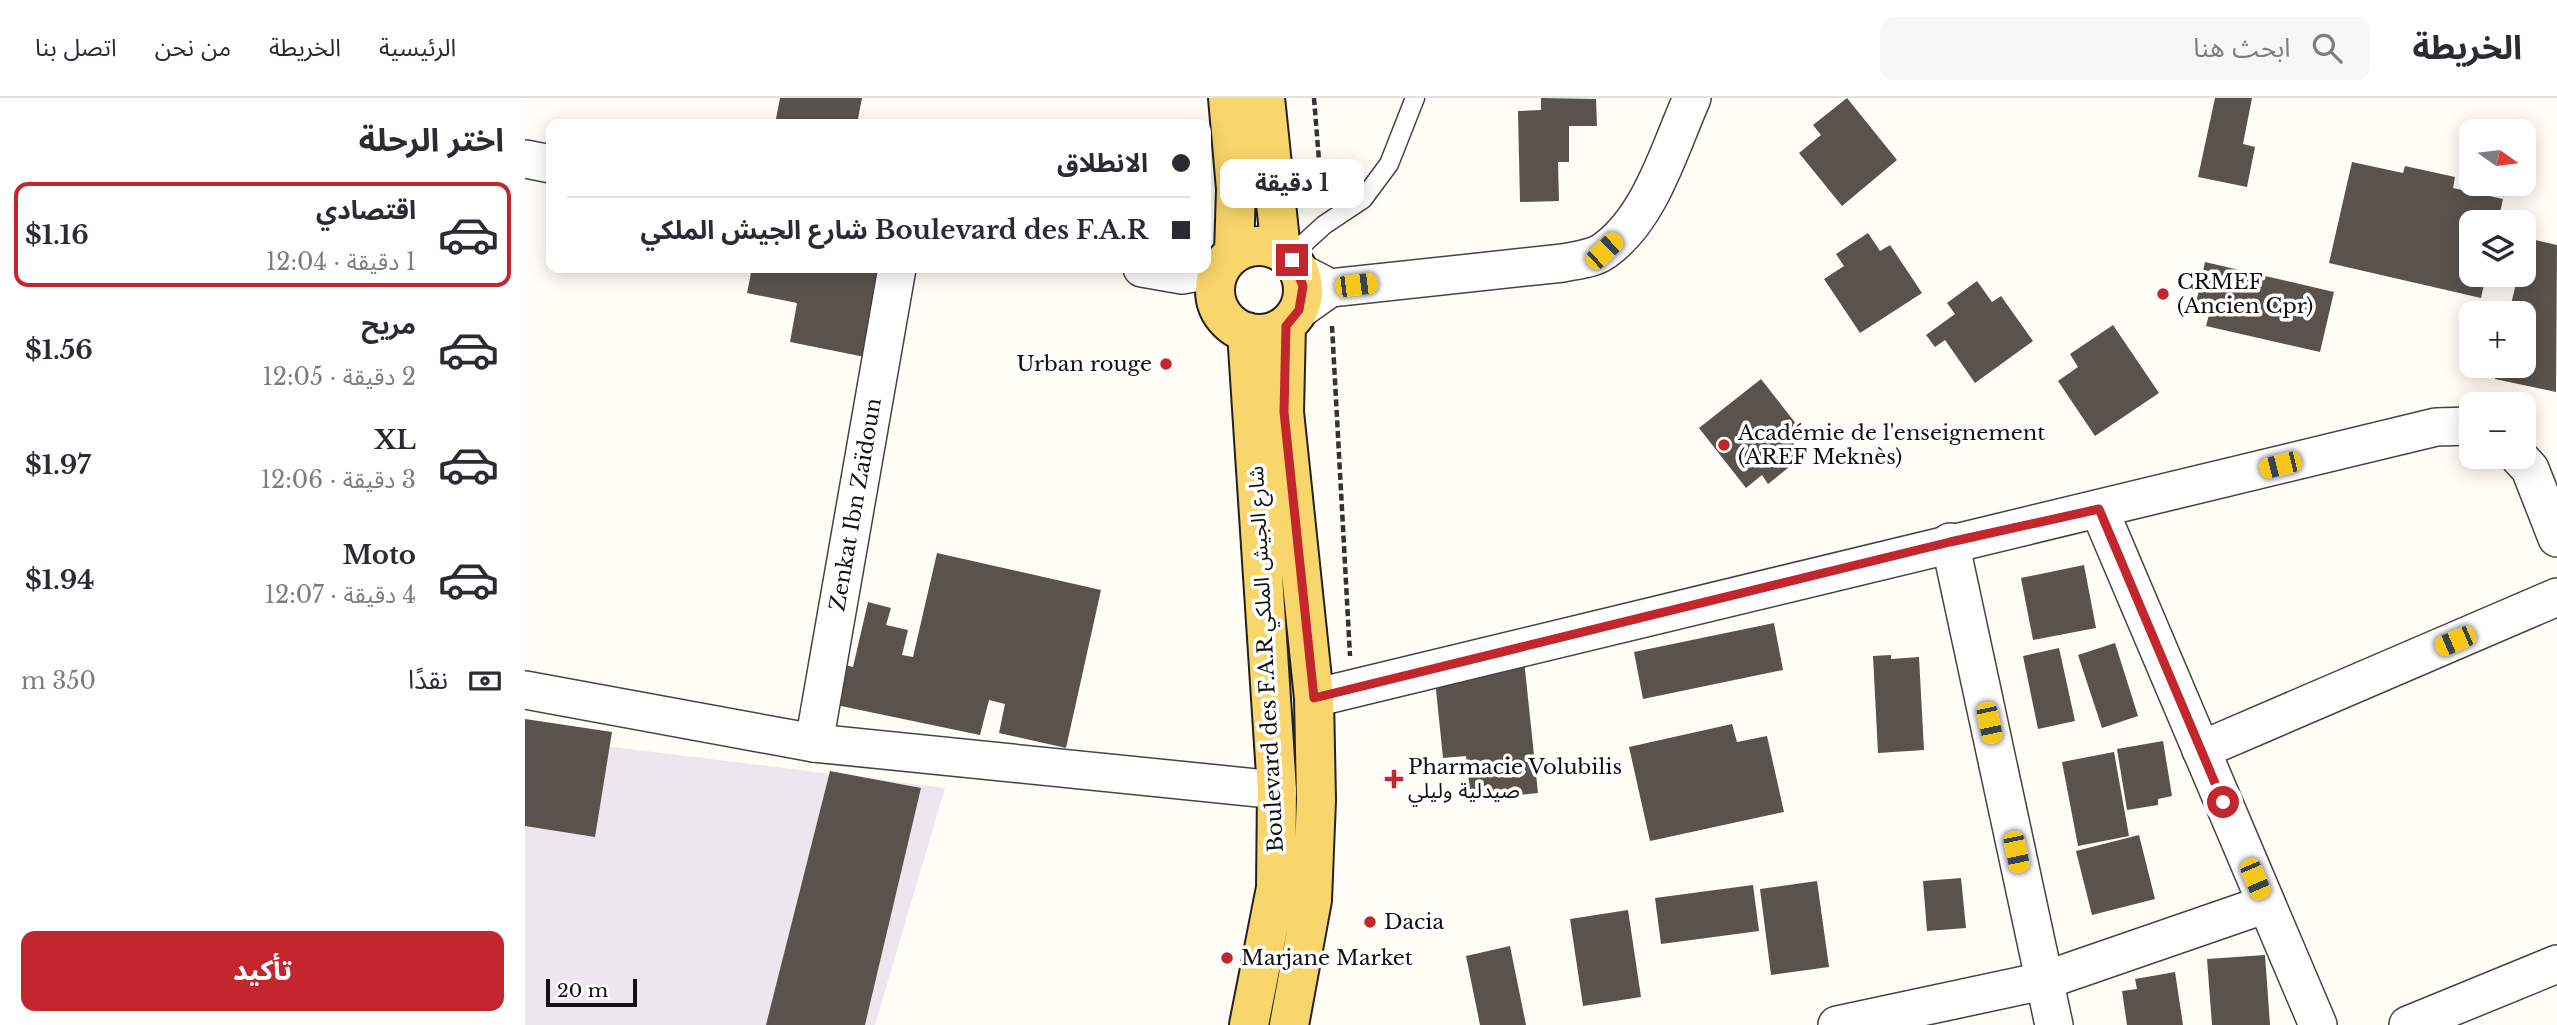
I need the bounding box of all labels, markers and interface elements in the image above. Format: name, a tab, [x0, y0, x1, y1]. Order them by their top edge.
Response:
search box	[1880, 17, 2370, 80]
text: الخريطة	[2412, 27, 2522, 68]
icon: search	[2308, 29, 2346, 67]
text: ابحث هنا	[2193, 32, 2290, 64]
text: اتصل بنا	[35, 33, 117, 62]
text: من نحن	[155, 33, 231, 62]
text: الخريطة	[269, 33, 341, 62]
text: الرئيسية	[379, 33, 456, 62]
north arrow	[2459, 119, 2536, 196]
map controls	[2459, 119, 2536, 469]
text: اختر الرحلة	[359, 120, 504, 160]
text: الانطلاق	[1057, 147, 1148, 179]
callout: 1 دقيقة	[1220, 158, 1364, 208]
text: 1 دقيقة	[1255, 169, 1329, 197]
text: اقتصادي	[316, 194, 416, 226]
icon: car	[437, 203, 500, 266]
button: layers	[2459, 210, 2536, 287]
text: Boulevard des F.A.R شارع الجيش الملكي	[640, 214, 1148, 246]
text: $1.16	[25, 219, 89, 251]
car	[1582, 229, 1627, 273]
route end	[1276, 244, 1308, 276]
text: 1 دقيقة · 12:04	[266, 248, 416, 276]
place label: CRMEF (Ancien Cpr)	[2177, 269, 2313, 319]
car	[1334, 272, 1379, 298]
marker: CRMEF (Ancien Cpr)	[2155, 286, 2171, 302]
button: +	[2459, 301, 2536, 378]
text: مريح	[361, 309, 416, 341]
icon: car	[437, 318, 500, 381]
text: $1.56	[25, 334, 93, 366]
place label: Urban rouge	[1017, 351, 1152, 377]
marker: Urban rouge	[1158, 356, 1174, 372]
text: 2 دقيقة · 12:05	[263, 363, 416, 391]
button: −	[2459, 392, 2536, 469]
street label: Zenkat Ibn Zaïdoun	[824, 396, 887, 613]
place label: Académie de l'enseignement (AREF Meknès)	[1737, 420, 2045, 470]
text: XL	[374, 424, 416, 456]
icon: car	[437, 433, 500, 496]
marker: Académie de l'enseignement (AREF Meknès)	[1716, 437, 1732, 453]
text: $1.97	[25, 449, 91, 481]
car	[2258, 450, 2303, 480]
street label: Boulevard des F.A.R شارع الجيش الملكي	[1243, 465, 1292, 853]
text: 3 دقيقة · 12:06	[261, 466, 416, 494]
text: Moto	[343, 539, 416, 571]
icon: car	[437, 548, 500, 611]
text: $1.94	[25, 564, 95, 596]
text: 4 دقيقة · 12:07	[265, 581, 416, 609]
car	[2432, 623, 2479, 659]
icon: cash	[466, 662, 504, 700]
text: نقدًا	[408, 664, 448, 696]
text: 350 m	[21, 667, 96, 695]
car	[1975, 700, 2004, 746]
place label: Pharmacie Volubilis صيدلية وليلي	[1408, 754, 1622, 807]
marker: Pharmacie Volubilis صيدلية وليلي	[1386, 771, 1402, 787]
route start	[2207, 786, 2239, 818]
car	[2002, 829, 2031, 875]
car	[2238, 856, 2273, 902]
place label: Dacia	[1384, 909, 1444, 935]
marker: Dacia	[1362, 914, 1378, 930]
button: تأكيد	[21, 931, 504, 1011]
place label: Marjane Market	[1241, 945, 1413, 971]
marker: Marjane Market	[1219, 950, 1235, 966]
scale bar	[546, 976, 637, 1008]
text: 20 m	[557, 979, 608, 1002]

